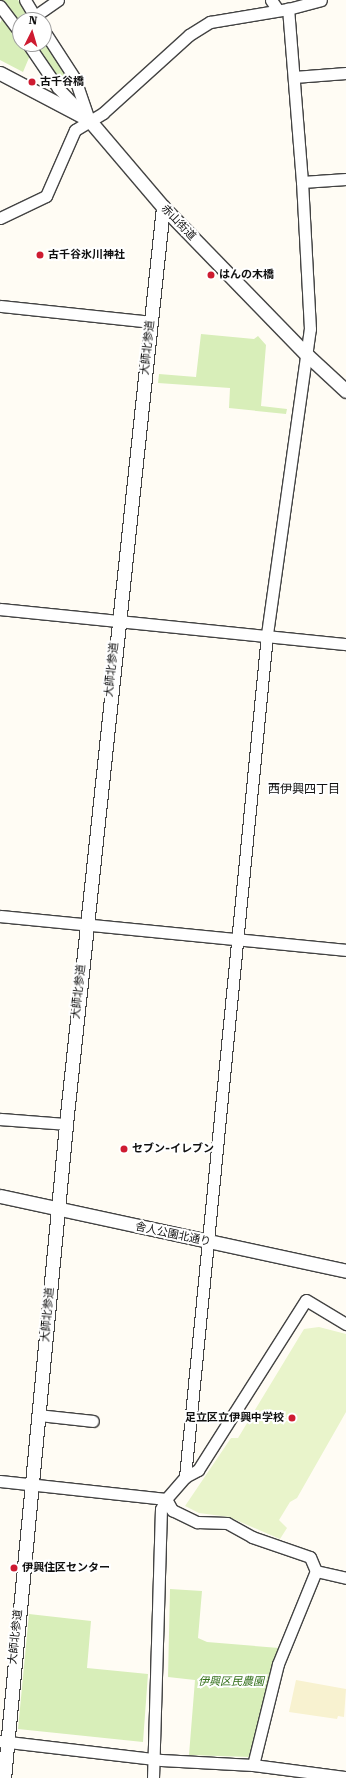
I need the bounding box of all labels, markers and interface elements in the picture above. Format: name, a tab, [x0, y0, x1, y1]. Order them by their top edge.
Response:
north arrow	[12, 12, 52, 52]
text: N	[28, 14, 38, 27]
place label: 古千谷橋	[40, 75, 84, 89]
marker: 古千谷橋	[27, 77, 37, 87]
street label: 赤山街道	[158, 203, 198, 243]
place label: 古千谷氷川神社	[48, 248, 125, 262]
marker: 古千谷氷川神社	[35, 250, 45, 260]
place label: はんの木橋	[219, 268, 274, 282]
marker: はんの木橋	[206, 270, 216, 280]
street label: 大師北参道	[139, 320, 157, 376]
street label: 大師北参道	[103, 642, 121, 698]
district label: 西伊興四丁目	[268, 783, 340, 797]
street label: 大師北参道	[70, 964, 88, 1020]
place label: セブン-イレブン	[132, 1142, 214, 1156]
marker: セブン-イレブン	[119, 1144, 129, 1154]
street label: 舎人公園北通り	[134, 1221, 212, 1249]
street label: 大師北参道	[39, 1287, 57, 1343]
place label: 足立区立伊興中学校	[185, 1411, 284, 1425]
marker: 足立区立伊興中学校	[287, 1413, 297, 1423]
place label: 伊興住区センター	[22, 1561, 110, 1575]
marker: 伊興住区センター	[9, 1563, 19, 1573]
street label: 大師北参道	[7, 1609, 25, 1665]
park label: 伊興区民農園	[198, 1675, 264, 1689]

